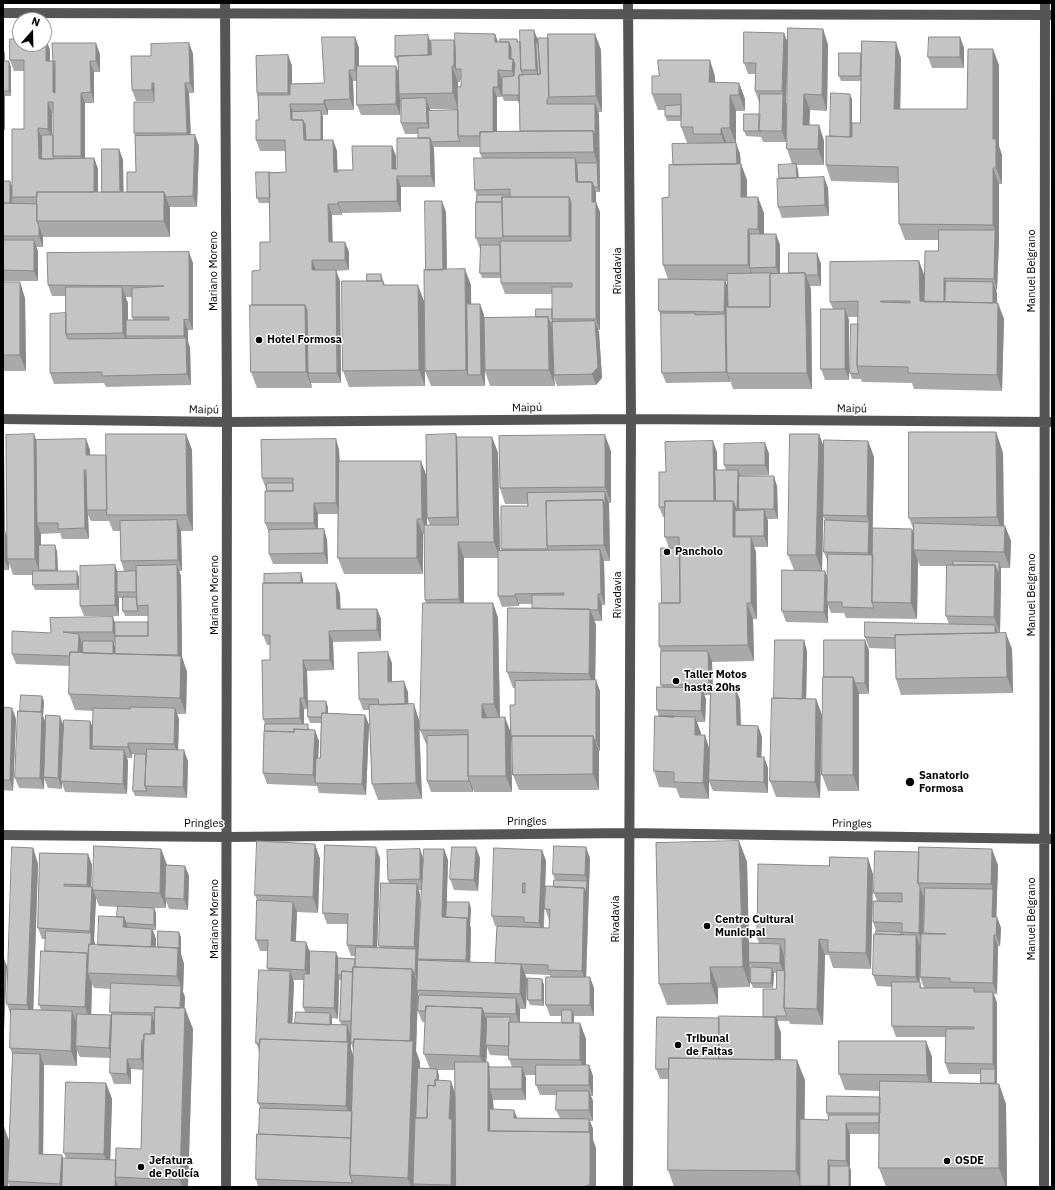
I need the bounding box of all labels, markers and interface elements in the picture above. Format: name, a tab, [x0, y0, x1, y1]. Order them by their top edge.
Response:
north arrow	[12, 12, 52, 52]
text: N	[30, 14, 42, 30]
street label: Manuel Belgrano	[1025, 229, 1039, 313]
street label: Mariano Moreno	[207, 231, 221, 311]
street label: Rivadavia	[611, 247, 625, 295]
place label: Hotel Formosa	[267, 333, 342, 347]
marker: Hotel Formosa	[254, 335, 264, 345]
street label: Maipú	[512, 401, 542, 415]
street label: Maipú	[837, 402, 867, 416]
street label: Maipú	[189, 403, 219, 417]
place label: Pancholo	[675, 545, 723, 559]
marker: Pancholo	[662, 547, 672, 557]
street label: Manuel Belgrano	[1025, 553, 1039, 637]
street label: Mariano Moreno	[208, 555, 222, 635]
street label: Rivadavia	[611, 571, 625, 619]
place label: Taller Motos hasta 20hs	[684, 668, 747, 694]
marker: Taller Motos hasta 20hs	[671, 676, 681, 686]
place label: Sanatorio Formosa	[919, 769, 969, 795]
marker: Sanatorio Formosa	[904, 776, 916, 788]
street label: Pringles	[507, 815, 547, 829]
street label: Pringles	[184, 817, 224, 831]
street label: Pringles	[832, 817, 872, 831]
street label: Manuel Belgrano	[1025, 877, 1039, 961]
street label: Mariano Moreno	[208, 879, 222, 959]
street label: Rivadavia	[609, 895, 623, 943]
place label: Centro Cultural Municipal	[715, 913, 794, 939]
marker: Centro Cultural Municipal	[702, 921, 712, 931]
place label: Tribunal de Faltas	[686, 1032, 733, 1058]
marker: Tribunal de Faltas	[673, 1040, 683, 1050]
place label: Jefatura de Policía	[149, 1154, 199, 1180]
place label: OSDE	[955, 1154, 984, 1168]
marker: OSDE	[942, 1156, 952, 1166]
marker: Jefatura de Policía	[136, 1162, 146, 1172]

